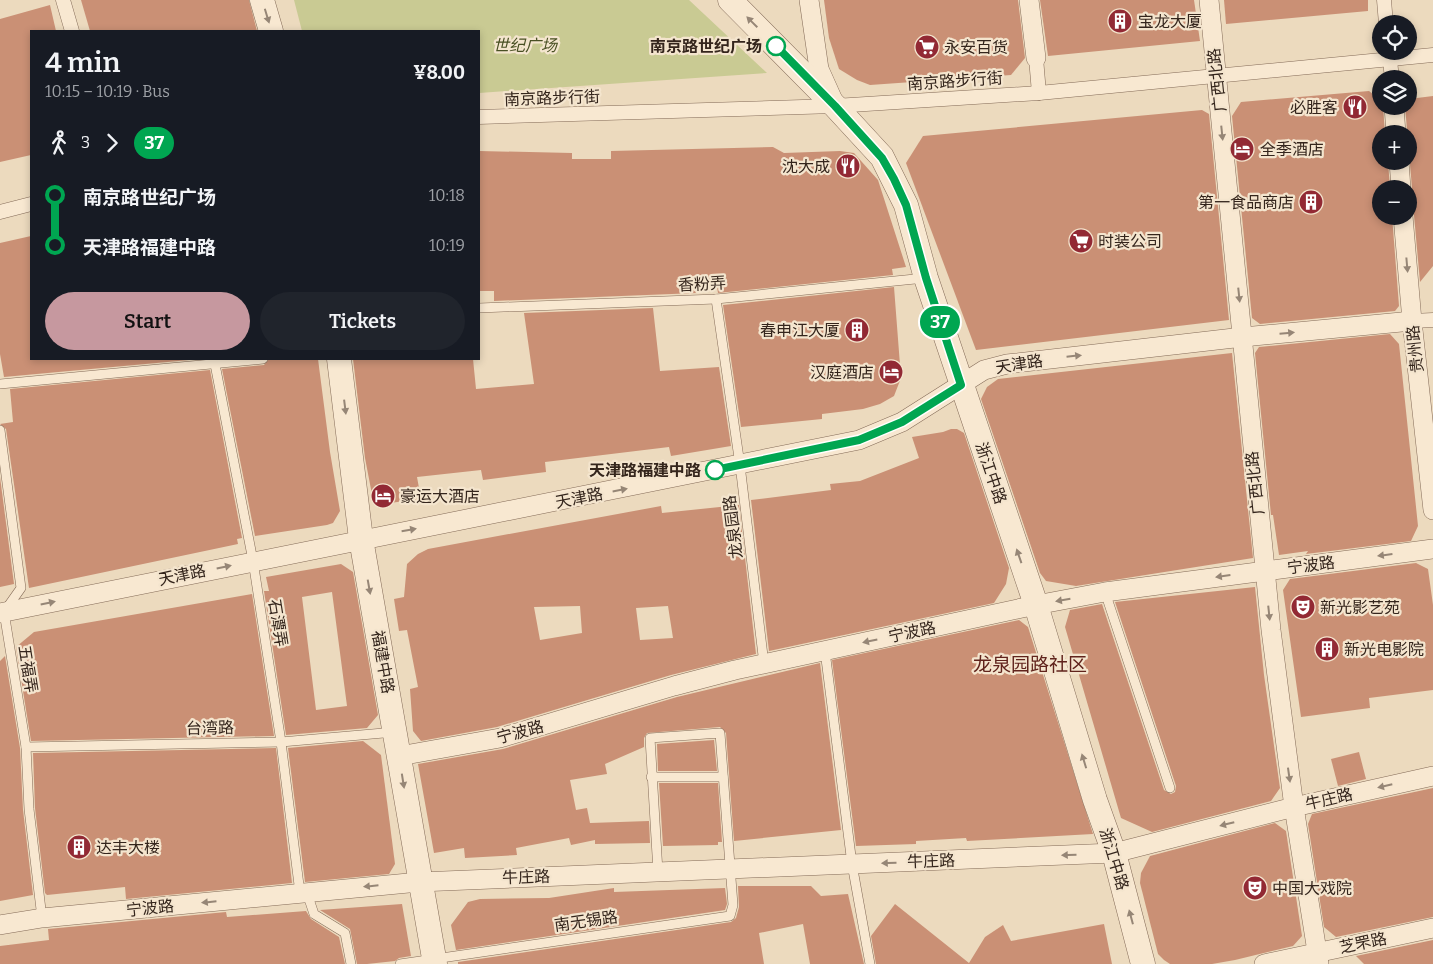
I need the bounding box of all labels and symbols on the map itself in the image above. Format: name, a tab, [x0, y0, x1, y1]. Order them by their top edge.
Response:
one-way arrow	[263, 8, 271, 23]
building icon: 宝龙大厦	[1107, 8, 1133, 34]
place label: 宝龙大厦	[1138, 12, 1202, 31]
one-way arrow	[746, 16, 758, 28]
supermarket icon: 永安百货	[914, 34, 940, 60]
park label: 世纪广场	[493, 36, 559, 55]
marker: 南京路世纪广场	[766, 36, 786, 56]
place label: 南京路世纪广场	[650, 37, 762, 56]
place label: 永安百货	[944, 38, 1008, 57]
street label: 广西北路	[1204, 47, 1230, 113]
street label: 南京路步行街	[906, 68, 1004, 94]
street label: 南京路步行街	[504, 87, 600, 109]
restaurant icon: 必胜客	[1342, 94, 1368, 120]
place label: 必胜客	[1290, 98, 1338, 117]
one-way arrow	[1219, 125, 1227, 141]
hotel icon: 全季酒店	[1229, 136, 1255, 162]
place label: 全季酒店	[1260, 140, 1324, 159]
restaurant icon: 沈大成	[835, 153, 861, 179]
place label: 沈大成	[782, 157, 830, 176]
building icon: 第一食品商店	[1298, 189, 1324, 215]
place label: 第一食品商店	[1198, 193, 1294, 212]
supermarket icon: 时装公司	[1068, 228, 1094, 254]
place label: 时装公司	[1098, 232, 1162, 251]
one-way arrow	[1404, 257, 1412, 273]
street label: 香粉弄	[678, 273, 726, 295]
one-way arrow	[1235, 287, 1243, 303]
line badge: 37	[918, 306, 962, 338]
building icon: 春申江大厦	[844, 317, 870, 343]
place label: 春申江大厦	[760, 321, 840, 340]
street label: 贵州路	[1403, 324, 1427, 374]
one-way arrow	[1280, 329, 1296, 337]
street label: 天津路	[994, 351, 1044, 377]
one-way arrow	[1066, 352, 1082, 360]
hotel icon: 汉庭酒店	[878, 359, 904, 385]
place label: 汉庭酒店	[810, 363, 874, 382]
one-way arrow	[341, 399, 349, 415]
street label: 浙江中路	[972, 440, 1010, 506]
street label: 广西北路	[1242, 450, 1268, 516]
marker: 天津路福建中路	[705, 460, 725, 480]
place label: 天津路福建中路	[589, 461, 701, 480]
hotel icon: 豪运大酒店	[370, 483, 396, 509]
street label: 天津路	[554, 484, 604, 512]
one-way arrow	[612, 486, 627, 494]
place label: 豪运大酒店	[400, 487, 480, 506]
street label: 龙泉园路	[720, 494, 746, 560]
one-way arrow	[401, 526, 417, 534]
one-way arrow	[1015, 549, 1022, 564]
one-way arrow	[1376, 552, 1392, 560]
street label: 宁波路	[1286, 553, 1336, 577]
street label: 天津路	[157, 561, 207, 589]
one-way arrow	[216, 562, 232, 570]
one-way arrow	[1215, 572, 1231, 580]
one-way arrow	[366, 579, 374, 595]
theatre icon: 新光影艺苑	[1290, 594, 1316, 620]
one-way arrow	[1054, 596, 1070, 604]
street label: 石潭弄	[265, 598, 291, 648]
place label: 新光影艺苑	[1320, 598, 1400, 617]
one-way arrow	[40, 599, 55, 607]
one-way arrow	[1265, 606, 1273, 622]
street label: 宁波路	[887, 618, 937, 646]
street label: 福建中路	[368, 629, 398, 695]
building icon: 新光电影院	[1314, 636, 1340, 662]
one-way arrow	[862, 637, 877, 645]
place label: 新光电影院	[1344, 640, 1424, 659]
street label: 五福弄	[15, 644, 41, 694]
district label: 龙泉园路社区	[973, 653, 1087, 676]
street label: 宁波路	[494, 717, 546, 747]
street label: 台湾路	[186, 718, 234, 738]
one-way arrow	[1079, 754, 1087, 769]
one-way arrow	[1285, 767, 1293, 783]
one-way arrow	[400, 774, 408, 790]
one-way arrow	[1378, 782, 1393, 790]
street label: 牛庄路	[1303, 784, 1355, 814]
one-way arrow	[1220, 820, 1235, 828]
street label: 浙江中路	[1096, 826, 1132, 892]
building icon: 达丰大楼	[66, 834, 92, 860]
place label: 达丰大楼	[96, 838, 160, 857]
street label: 牛庄路	[907, 851, 955, 871]
one-way arrow	[1060, 851, 1076, 859]
one-way arrow	[881, 859, 897, 867]
street label: 牛庄路	[502, 867, 550, 887]
theatre icon: 中国大戏院	[1242, 875, 1268, 901]
place label: 中国大戏院	[1272, 879, 1352, 898]
one-way arrow	[362, 882, 378, 890]
street label: 宁波路	[125, 896, 175, 920]
one-way arrow	[201, 898, 217, 906]
street label: 南无锡路	[553, 907, 619, 935]
one-way arrow	[1127, 909, 1135, 924]
street label: 芝罘路	[1338, 929, 1388, 957]

